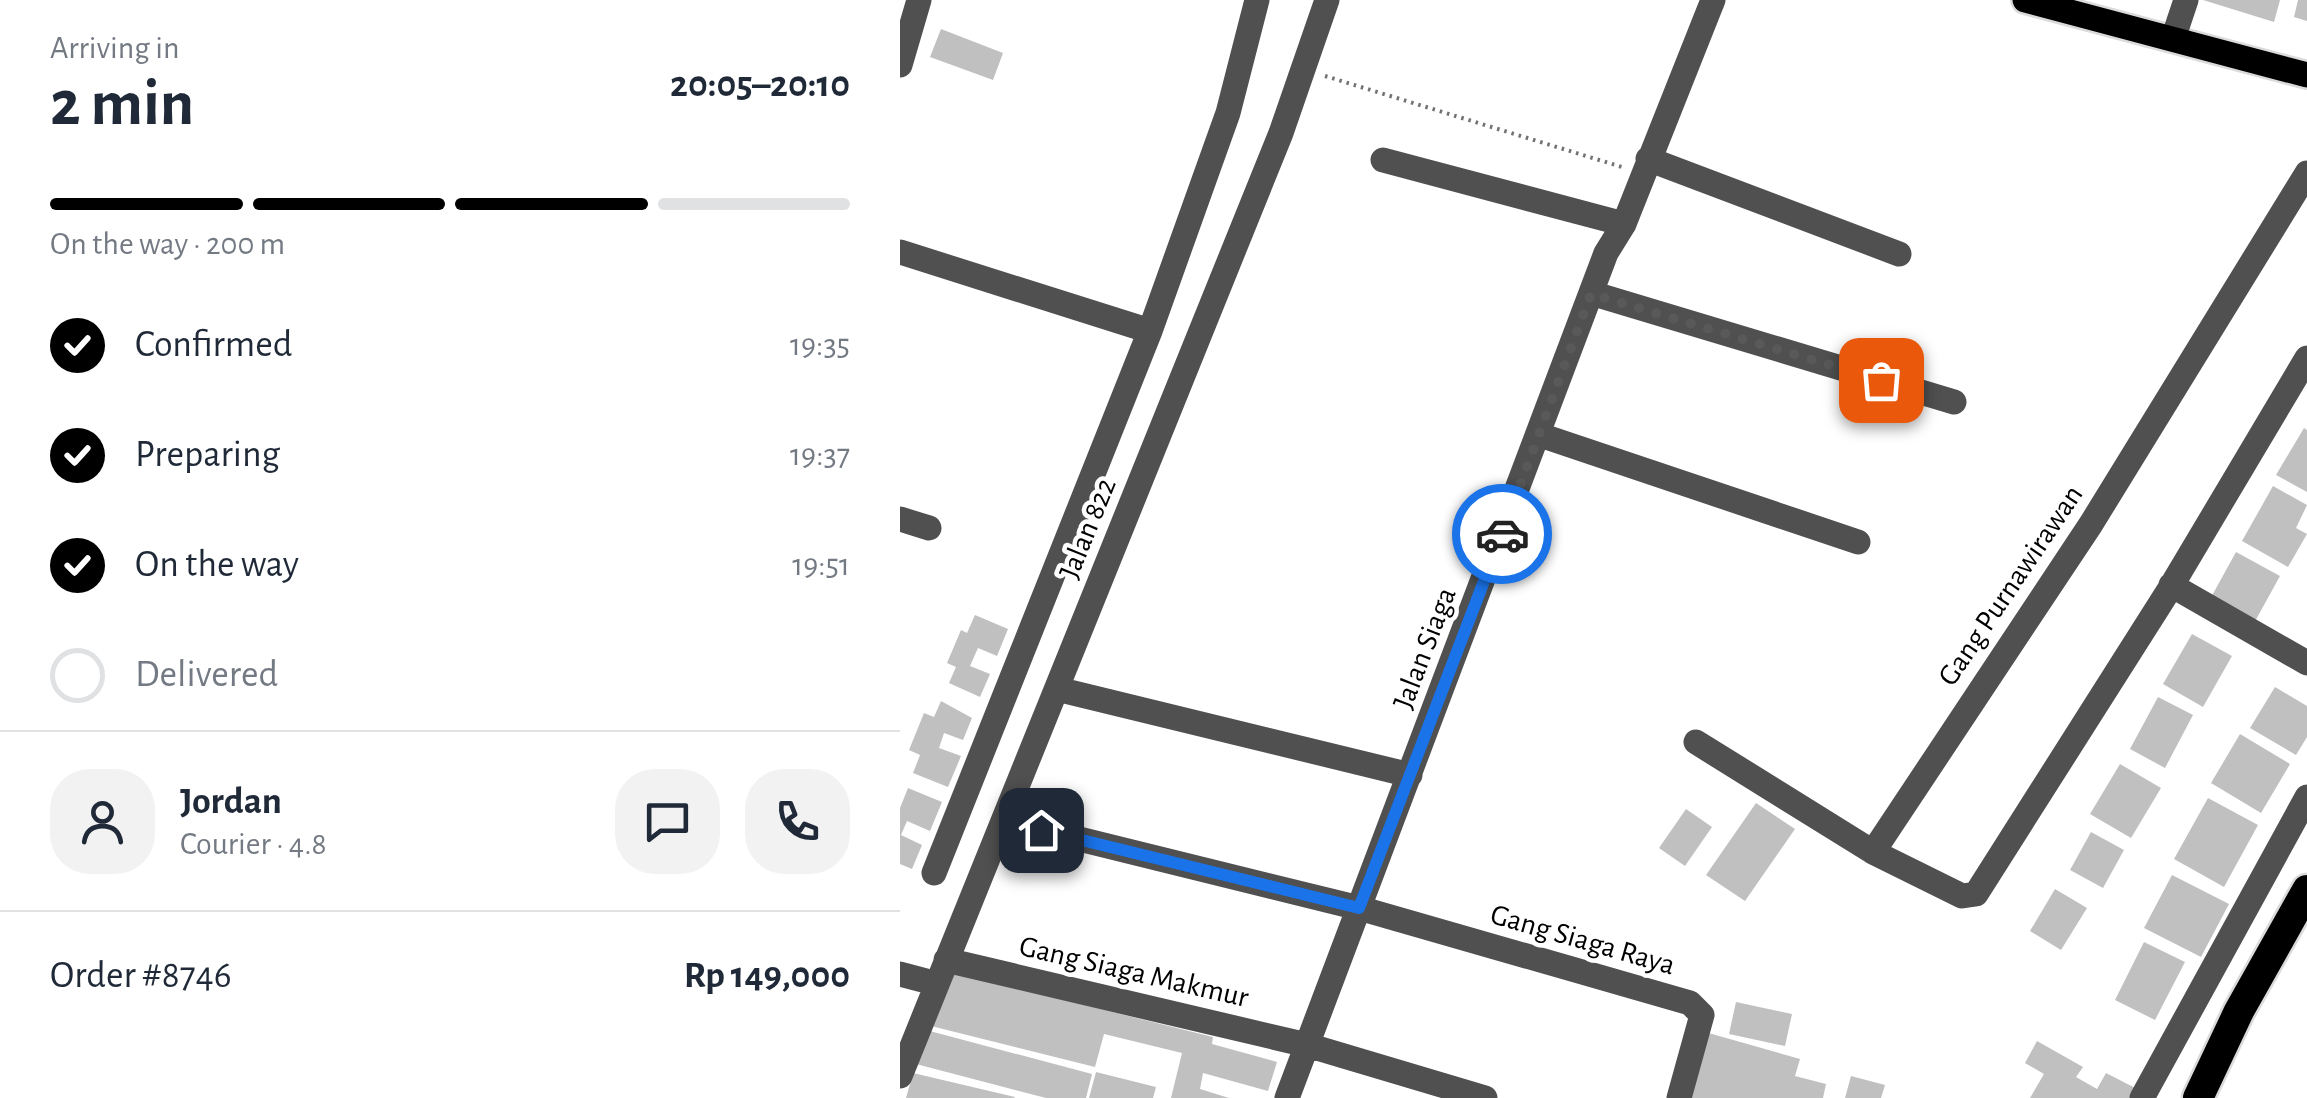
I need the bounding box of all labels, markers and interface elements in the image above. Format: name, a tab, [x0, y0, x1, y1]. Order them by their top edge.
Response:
text: Arriving in	[50, 32, 179, 64]
text: 20:05–20:10	[670, 66, 850, 104]
text: 2 min	[50, 72, 194, 137]
text: On the way · 200 m	[50, 228, 285, 260]
icon: check	[50, 318, 105, 373]
text: Confirmed	[135, 326, 292, 364]
text: 19:35	[790, 329, 850, 361]
pin	[1839, 338, 1924, 423]
icon: bag	[1854, 353, 1909, 408]
icon: check	[50, 428, 105, 483]
text: Preparing	[135, 436, 280, 474]
text: 19:37	[790, 439, 850, 471]
street label: Jalan 822	[1054, 474, 1122, 583]
street label: Gang Purnawirawan	[1933, 480, 2089, 691]
courier	[1452, 484, 1552, 584]
icon: car	[1475, 507, 1530, 562]
icon: check	[50, 538, 105, 593]
text: On the way	[135, 546, 299, 584]
text: 19:51	[792, 549, 850, 581]
street label: Jalan Siaga	[1388, 584, 1462, 713]
text: Delivered	[135, 656, 278, 694]
button: person	[50, 769, 155, 874]
button: chat	[615, 769, 720, 874]
button: phone	[745, 769, 850, 874]
text: Jordan	[180, 783, 282, 821]
pin	[999, 788, 1084, 873]
icon: home	[1014, 803, 1069, 858]
text: Courier · 4.8	[180, 828, 327, 860]
street label: Gang Siaga Raya	[1487, 899, 1678, 981]
street label: Gang Siaga Makmur	[1016, 931, 1252, 1013]
text: Order #8746	[50, 957, 232, 995]
text: Rp 149,000	[684, 957, 850, 995]

